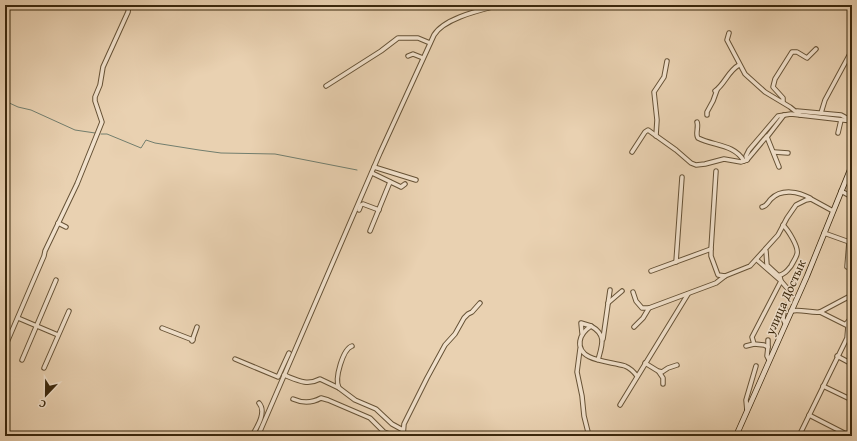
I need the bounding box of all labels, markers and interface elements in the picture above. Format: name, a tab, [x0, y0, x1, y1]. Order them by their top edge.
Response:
street label: улица Достык	[760, 256, 811, 339]
north arrow	[26, 375, 66, 415]
text: С	[36, 396, 48, 413]

